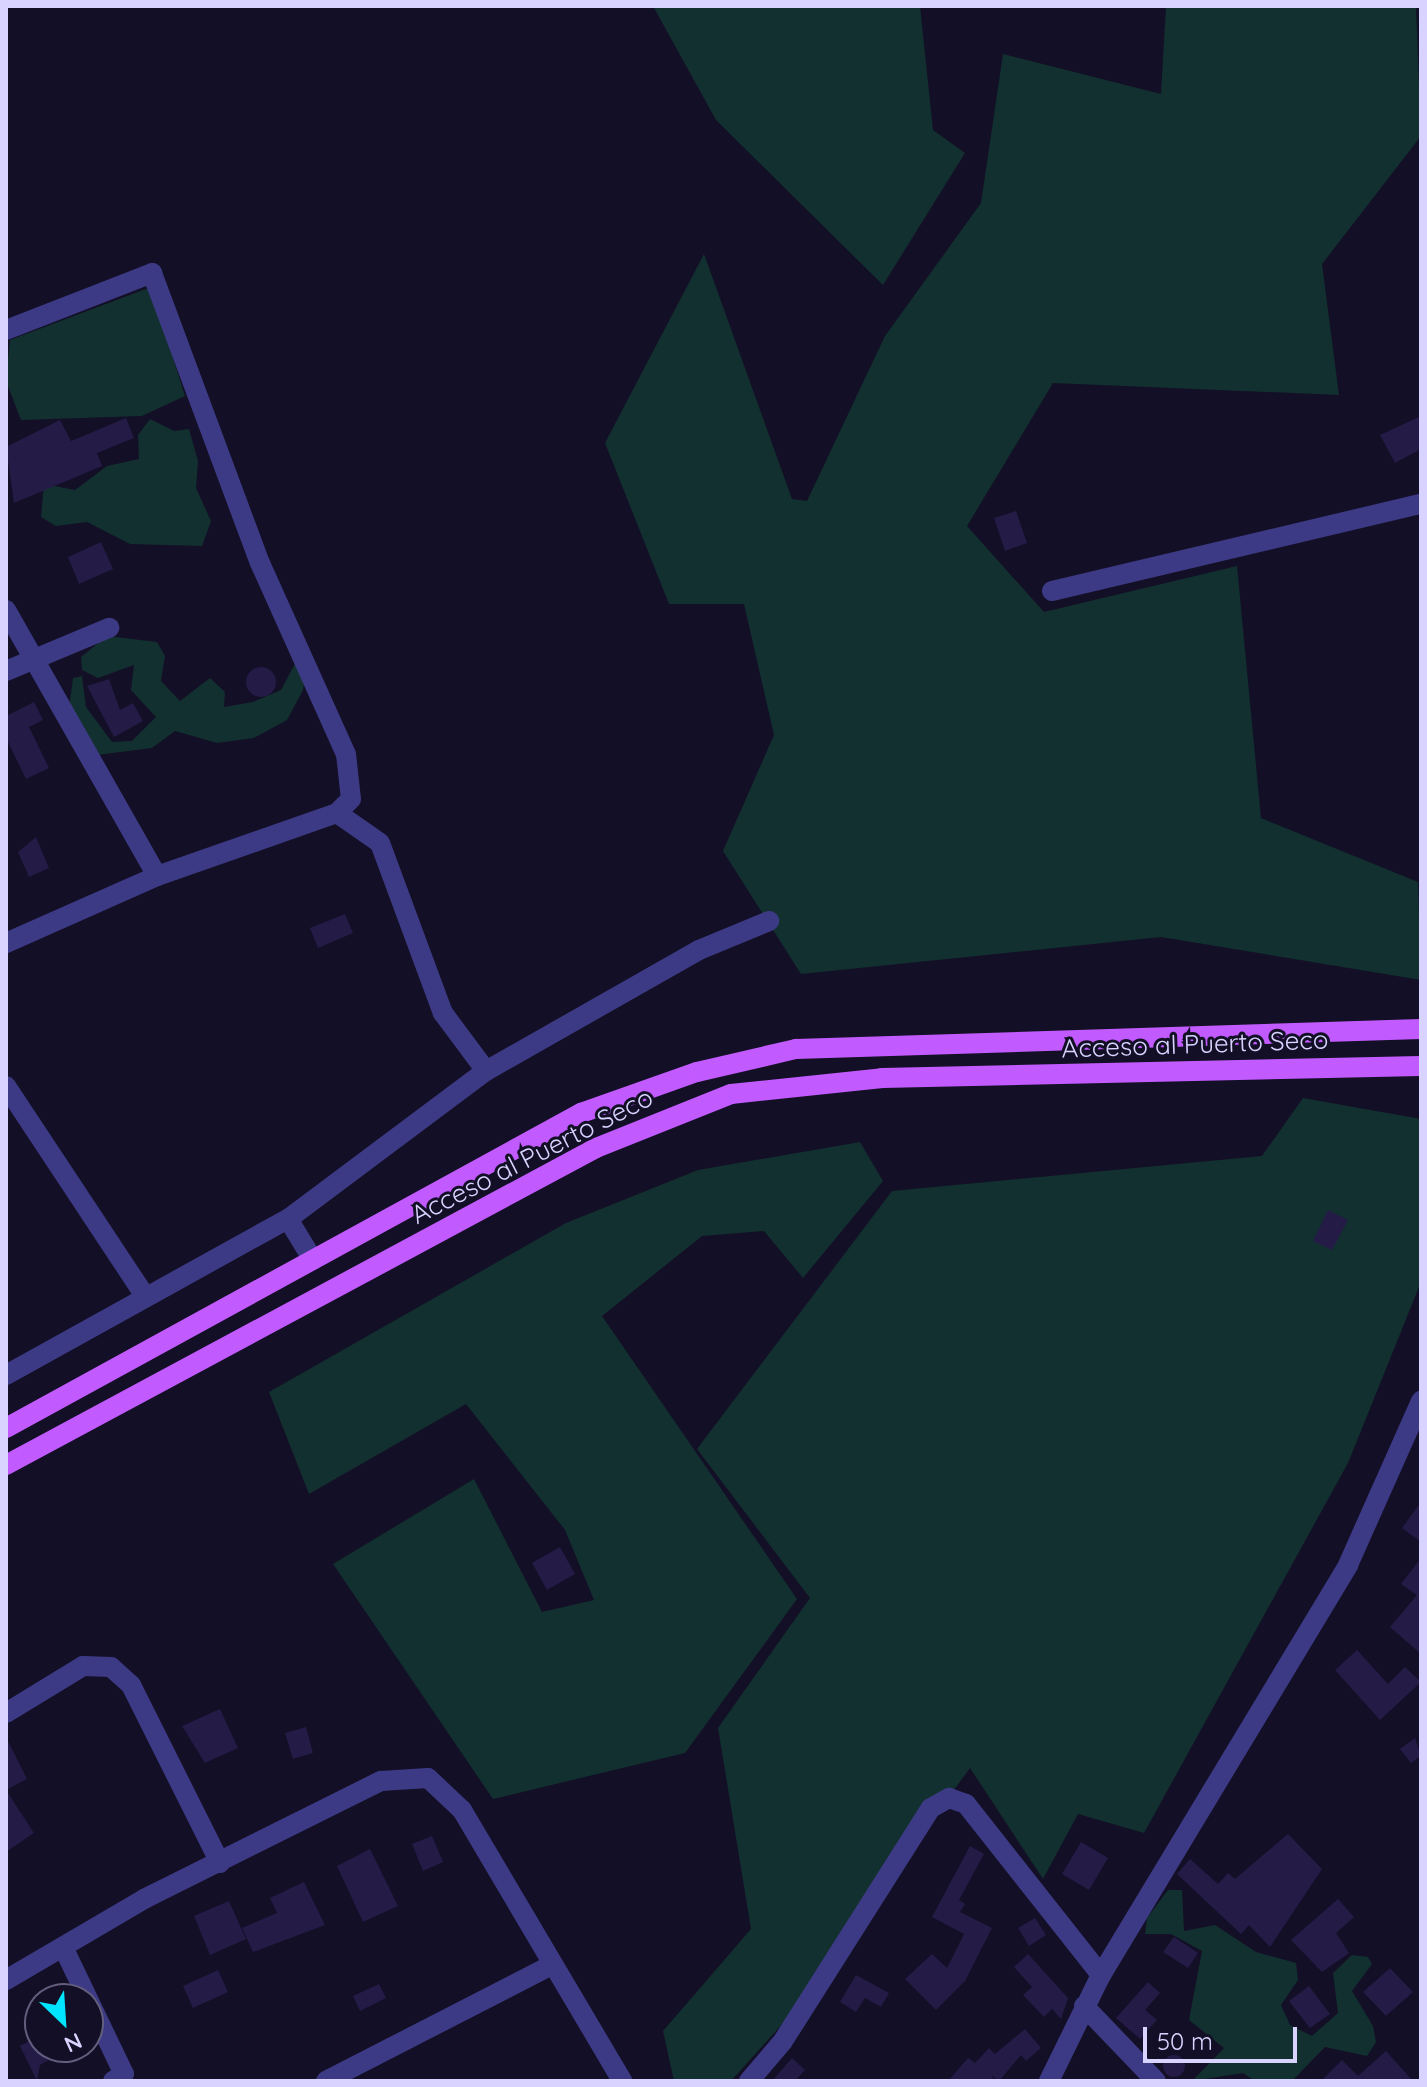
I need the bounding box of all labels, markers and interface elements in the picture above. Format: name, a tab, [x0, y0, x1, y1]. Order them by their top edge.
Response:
street label: Acceso al Puerto Seco	[1061, 1024, 1329, 1064]
street label: Acceso al Puerto Seco	[406, 1081, 658, 1231]
north arrow	[24, 1983, 104, 2063]
scale bar	[1147, 2011, 1301, 2061]
text: 50 m	[1157, 2026, 1213, 2056]
text: N	[60, 2027, 87, 2059]

